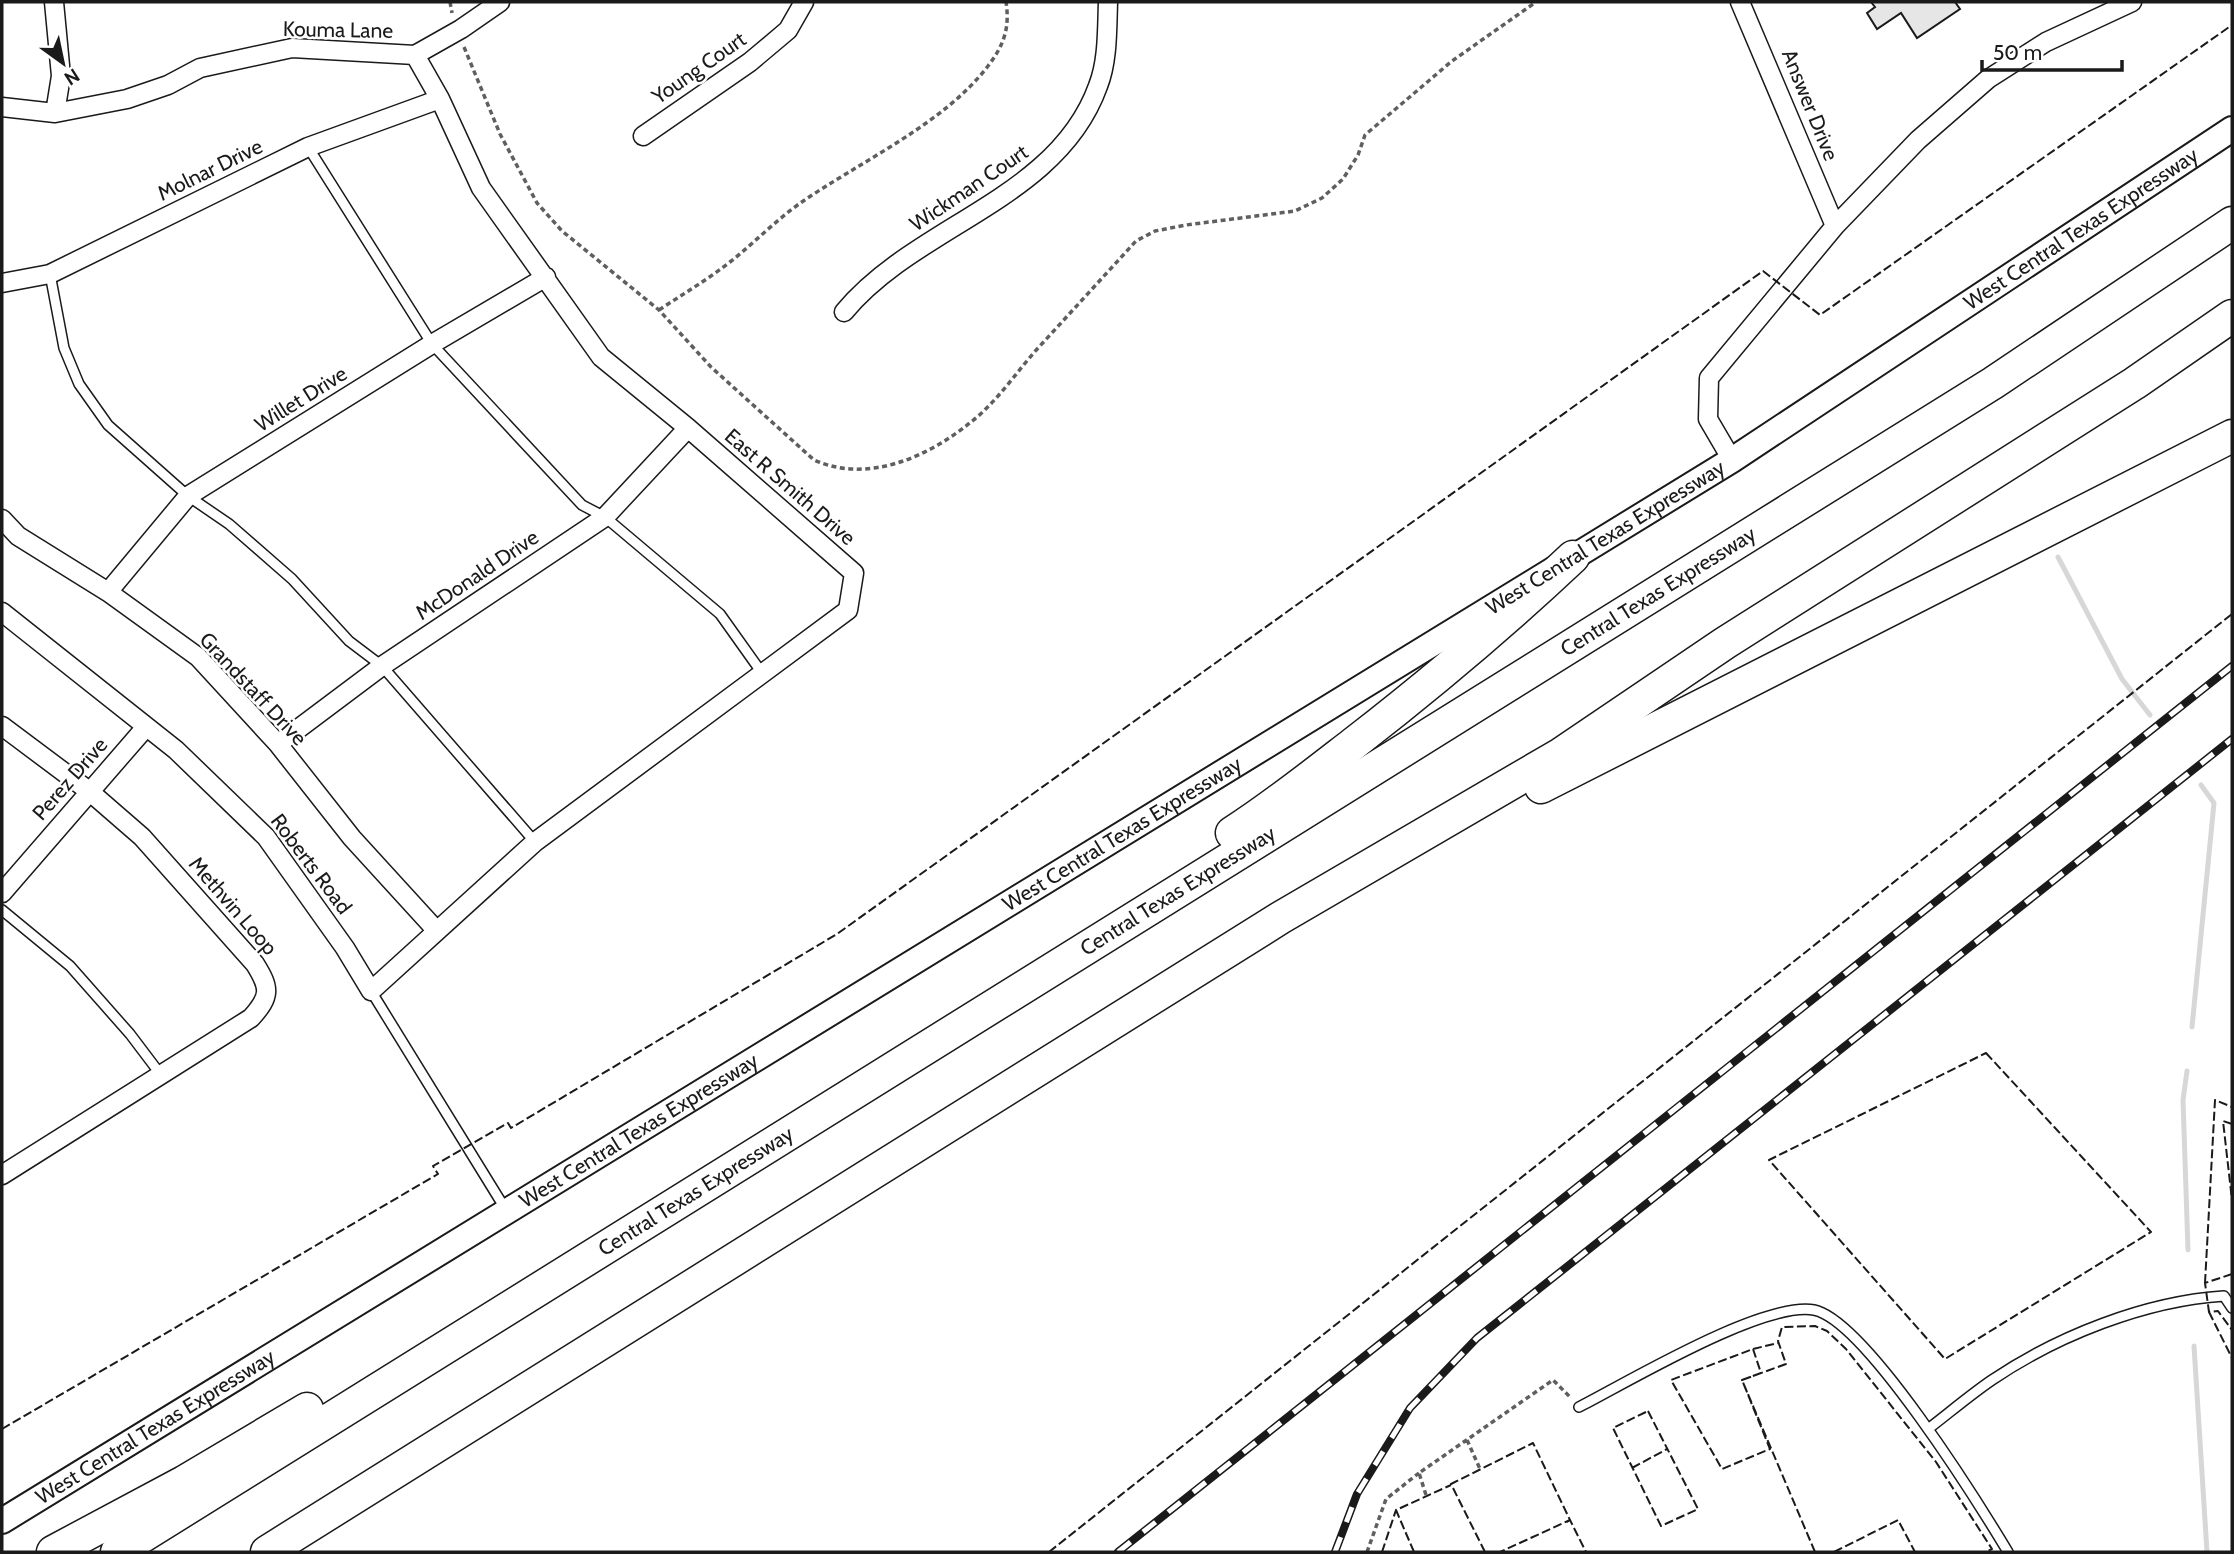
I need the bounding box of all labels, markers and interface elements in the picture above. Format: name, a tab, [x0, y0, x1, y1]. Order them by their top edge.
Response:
street label: Kouma Lane	[283, 16, 393, 43]
street label: Young Court	[646, 26, 750, 110]
north arrow	[28, 28, 98, 98]
scale bar	[1982, 28, 2122, 72]
text: 50 m	[1993, 40, 2042, 65]
street label: Answer Drive	[1777, 46, 1844, 164]
text: N	[60, 64, 84, 90]
street label: Molnar Drive	[153, 133, 267, 206]
street label: Wickman Court	[905, 139, 1033, 236]
street label: West Central Texas Expressway	[1959, 142, 2203, 315]
street label: Willet Drive	[250, 360, 352, 437]
street label: East R Smith Drive	[720, 423, 861, 550]
street label: West Central Texas Expressway	[1482, 455, 1730, 619]
street label: Central Texas Expressway	[1557, 522, 1761, 662]
street label: McDonald Drive	[410, 524, 543, 625]
street label: Grandstaff Drive	[195, 627, 312, 751]
street label: Perez Drive	[27, 732, 112, 825]
street label: West Central Texas Expressway	[999, 750, 1245, 918]
street label: Roberts Road	[266, 809, 357, 919]
street label: Central Texas Expressway	[1075, 822, 1279, 962]
street label: Methvin Loop	[184, 851, 283, 960]
street label: West Central Texas Expressway	[515, 1048, 763, 1212]
street label: Central Texas Expressway	[594, 1121, 798, 1261]
street label: West Central Texas Expressway	[31, 1344, 280, 1509]

